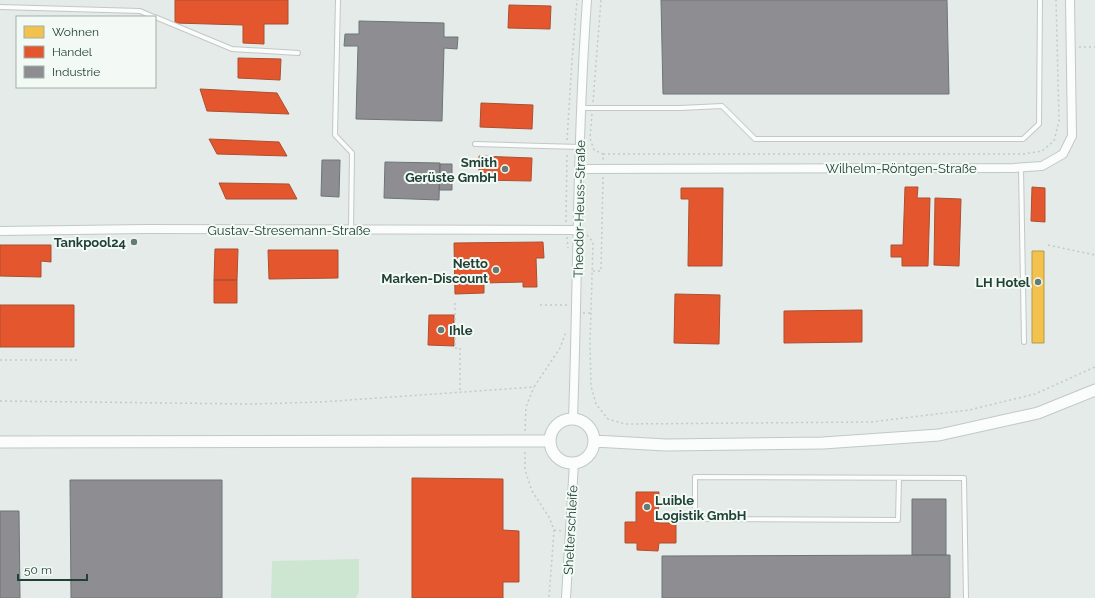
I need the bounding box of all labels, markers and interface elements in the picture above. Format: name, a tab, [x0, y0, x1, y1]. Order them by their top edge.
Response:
legend	[16, 16, 156, 88]
text: Wohnen	[52, 25, 99, 39]
text: Handel	[52, 45, 93, 59]
text: Industrie	[52, 65, 100, 79]
street label: Theodor-Heuss-Straße	[571, 140, 588, 278]
place label: Smith Gerüste GmbH	[405, 155, 497, 185]
street label: Wilhelm-Röntgen-Straße	[825, 161, 977, 176]
marker: Smith Gerüste GmbH	[500, 164, 510, 174]
street label: Gustav-Stresemann-Straße	[207, 223, 371, 238]
place label: Tankpool24	[54, 235, 126, 250]
marker: Tankpool24	[129, 237, 139, 247]
place label: Netto Marken-Discount	[381, 256, 488, 286]
marker: Netto Marken-Discount	[491, 265, 501, 275]
place label: LH Hotel	[975, 275, 1031, 290]
marker: LH Hotel	[1033, 277, 1043, 287]
place label: Ihle	[449, 323, 473, 338]
marker: Ihle	[436, 325, 446, 335]
street label: Shelterschleife	[561, 484, 580, 575]
place label: Luible Logistik GmbH	[655, 493, 746, 523]
marker: Luible Logistik GmbH	[642, 502, 652, 512]
scale bar	[18, 556, 87, 582]
text: 50 m	[24, 563, 52, 577]

